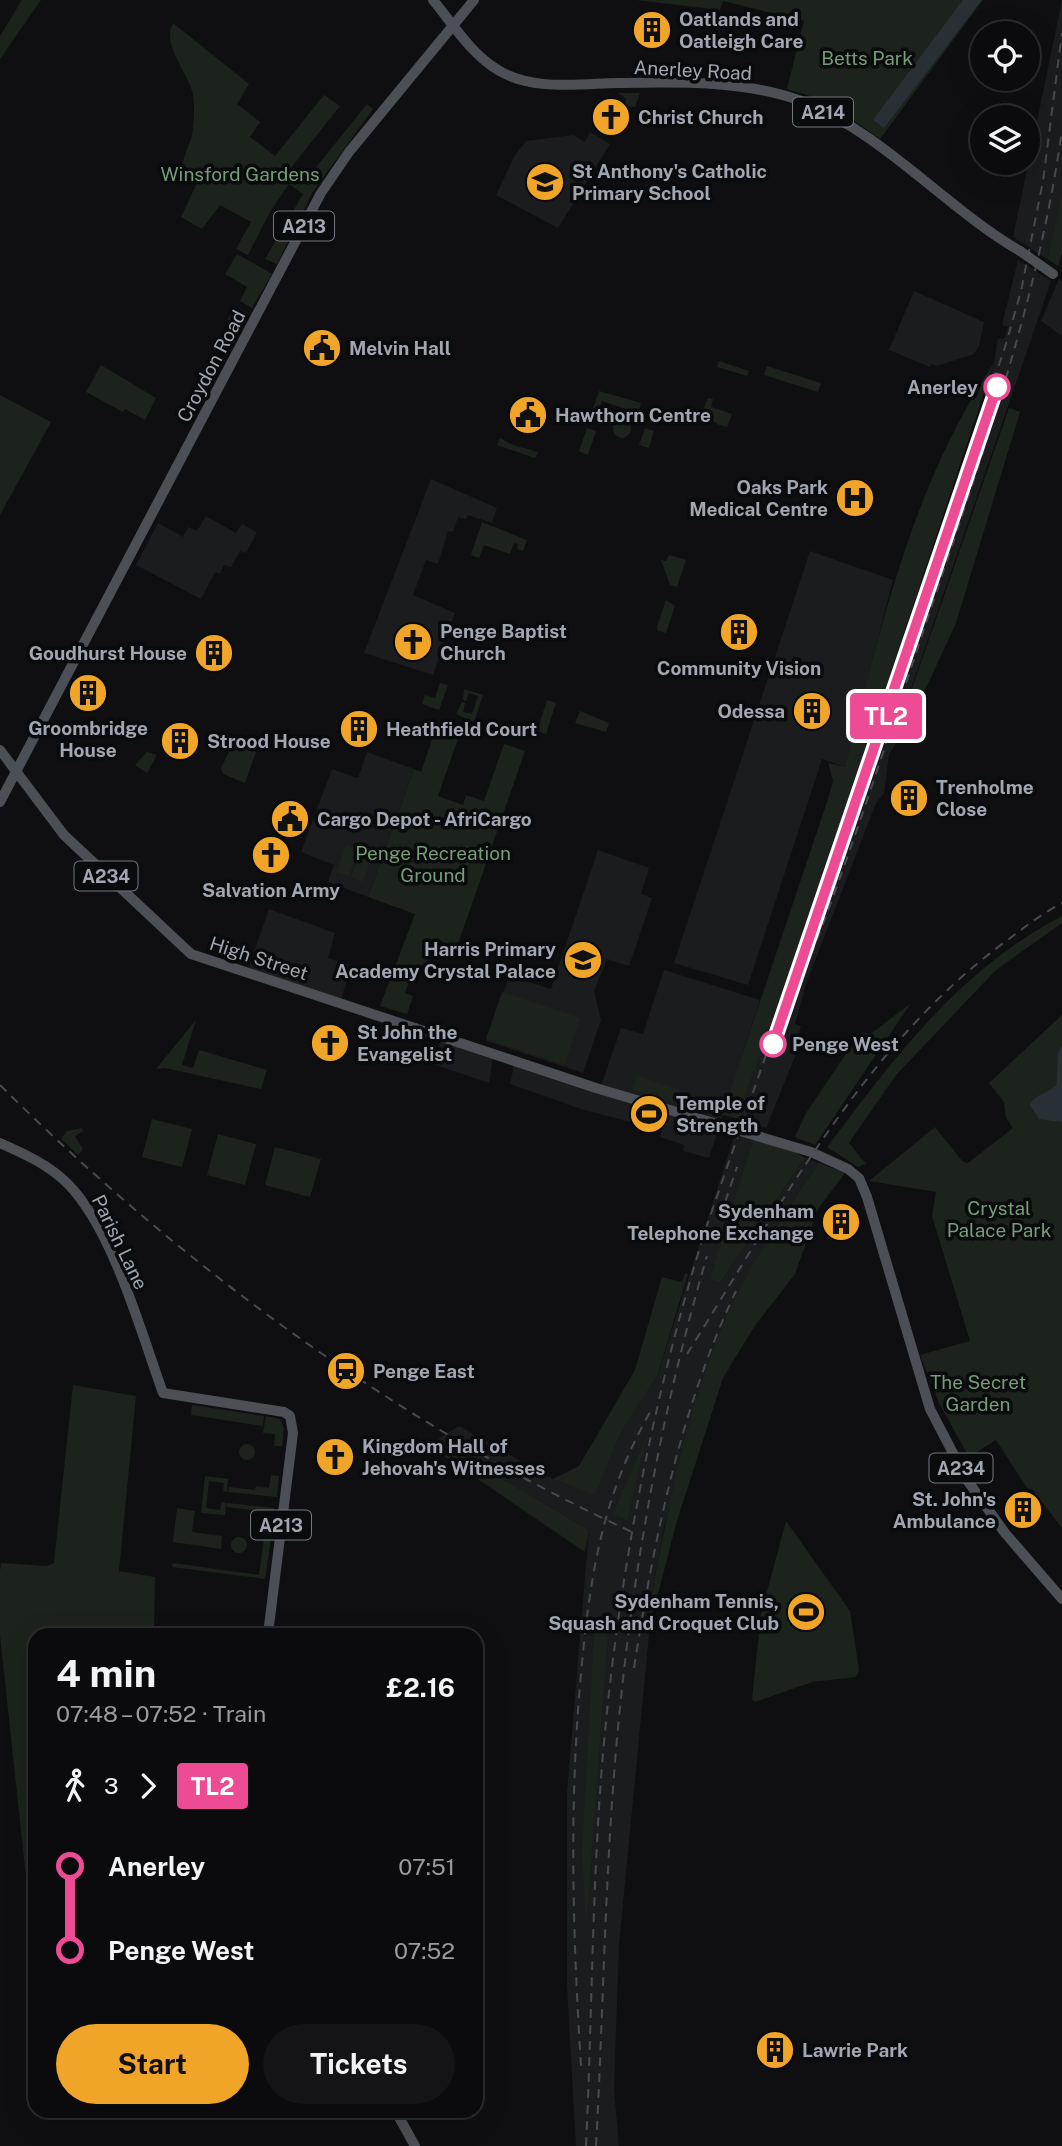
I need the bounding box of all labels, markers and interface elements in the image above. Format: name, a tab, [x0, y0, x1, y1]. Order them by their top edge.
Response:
place label: Oatlands and Oatleigh Care	[679, 8, 803, 52]
building icon: Oatlands and Oatleigh Care	[631, 9, 673, 51]
map controls	[970, 21, 1040, 175]
button: locate	[970, 21, 1040, 91]
park label: Betts Park	[821, 47, 913, 69]
street label: Anerley Road	[633, 56, 753, 84]
church icon: Christ Church	[590, 96, 632, 138]
road number: A214	[793, 98, 853, 127]
button: layers	[970, 105, 1040, 175]
place label: Christ Church	[638, 106, 764, 128]
place label: St Anthony's Catholic Primary School	[572, 160, 767, 204]
school or university icon: St Anthony's Catholic Primary School	[524, 161, 566, 203]
park label: Winsford Gardens	[160, 163, 320, 185]
road number: A213	[274, 211, 334, 240]
street label: Croydon Road	[172, 306, 250, 426]
public building icon: Melvin Hall	[301, 327, 343, 369]
place label: Melvin Hall	[349, 337, 451, 359]
marker: Anerley	[984, 374, 1010, 400]
place label: Anerley	[907, 376, 978, 398]
public building icon: Hawthorn Centre	[507, 394, 549, 436]
place label: Hawthorn Centre	[555, 404, 711, 426]
place label: Oaks Park Medical Centre	[689, 476, 828, 520]
hospital icon: Oaks Park Medical Centre	[834, 477, 876, 519]
building icon: Community Vision	[718, 611, 760, 653]
place label: Penge Baptist Church	[440, 620, 567, 664]
church icon: Penge Baptist Church	[392, 621, 434, 663]
building icon: Goudhurst House	[193, 632, 235, 674]
place label: Goudhurst House	[29, 642, 187, 664]
place label: Community Vision	[657, 657, 821, 679]
building icon: Groombridge House	[67, 672, 109, 714]
building icon: Odessa	[791, 690, 833, 732]
line badge: TL2	[846, 693, 926, 739]
place label: Odessa	[718, 700, 785, 722]
text: TL2	[864, 702, 908, 730]
building icon: Heathfield Court	[338, 708, 380, 750]
place label: Groombridge House	[28, 717, 148, 761]
place label: Heathfield Court	[386, 718, 537, 740]
building icon: Strood House	[159, 720, 201, 762]
place label: Strood House	[207, 730, 331, 752]
place label: Trenholme Close	[936, 776, 1034, 820]
building icon: Trenholme Close	[888, 777, 930, 819]
public building icon: Cargo Depot - AfriCargo	[269, 798, 311, 840]
place label: Cargo Depot - AfriCargo	[317, 808, 532, 830]
church icon: Salvation Army	[250, 834, 292, 876]
park label: Penge Recreation Ground	[355, 842, 511, 886]
road number: A234	[74, 862, 138, 890]
place label: Salvation Army	[202, 879, 340, 901]
street label: High Street	[207, 932, 311, 984]
place label: Harris Primary Academy Crystal Palace	[335, 938, 556, 982]
school or university icon: Harris Primary Academy Crystal Palace	[562, 939, 604, 981]
place label: St John the Evangelist	[357, 1021, 458, 1065]
church icon: St John the Evangelist	[309, 1022, 351, 1064]
marker: Penge West	[760, 1031, 786, 1057]
place label: Penge West	[792, 1033, 899, 1055]
place label: Temple of Strength	[676, 1092, 765, 1136]
sports icon: Temple of Strength	[628, 1093, 670, 1135]
street label: Parish Lane	[88, 1191, 152, 1293]
park label: Crystal Palace Park	[947, 1197, 1052, 1241]
place label: Sydenham Telephone Exchange	[627, 1200, 814, 1244]
building icon: Sydenham Telephone Exchange	[820, 1201, 862, 1243]
station icon: Penge East	[325, 1350, 367, 1392]
place label: Penge East	[373, 1360, 475, 1382]
park label: The Secret Garden	[930, 1371, 1026, 1415]
place label: Kingdom Hall of Jehovah's Witnesses	[362, 1435, 545, 1479]
church icon: Kingdom Hall of Jehovah's Witnesses	[314, 1436, 356, 1478]
road number: A234	[930, 1454, 992, 1483]
place label: St. John's Ambulance	[893, 1488, 996, 1532]
building icon: St. John's Ambulance	[1002, 1489, 1044, 1531]
road number: A213	[251, 1510, 311, 1540]
place label: Sydenham Tennis, Squash and Croquet Club	[548, 1590, 779, 1634]
sports icon: Sydenham Tennis, Squash and Croquet Club	[785, 1591, 827, 1633]
text: 4 min	[56, 1651, 156, 1696]
text: £2.16	[386, 1672, 455, 1703]
text: 07:48 – 07:52 · Train	[56, 1700, 266, 1727]
icon: walk	[56, 1767, 94, 1805]
icon: forward	[129, 1767, 167, 1805]
text: 3	[104, 1772, 119, 1799]
text: TL2	[191, 1772, 234, 1800]
text: Anerley	[108, 1851, 205, 1882]
text: 07:51	[398, 1853, 455, 1880]
text: Penge West	[108, 1935, 254, 1966]
text: 07:52	[394, 1937, 455, 1964]
button: Start	[56, 2024, 249, 2104]
button: Tickets	[263, 2024, 455, 2104]
building icon: Lawrie Park	[754, 2029, 796, 2071]
place label: Lawrie Park	[802, 2039, 908, 2061]

